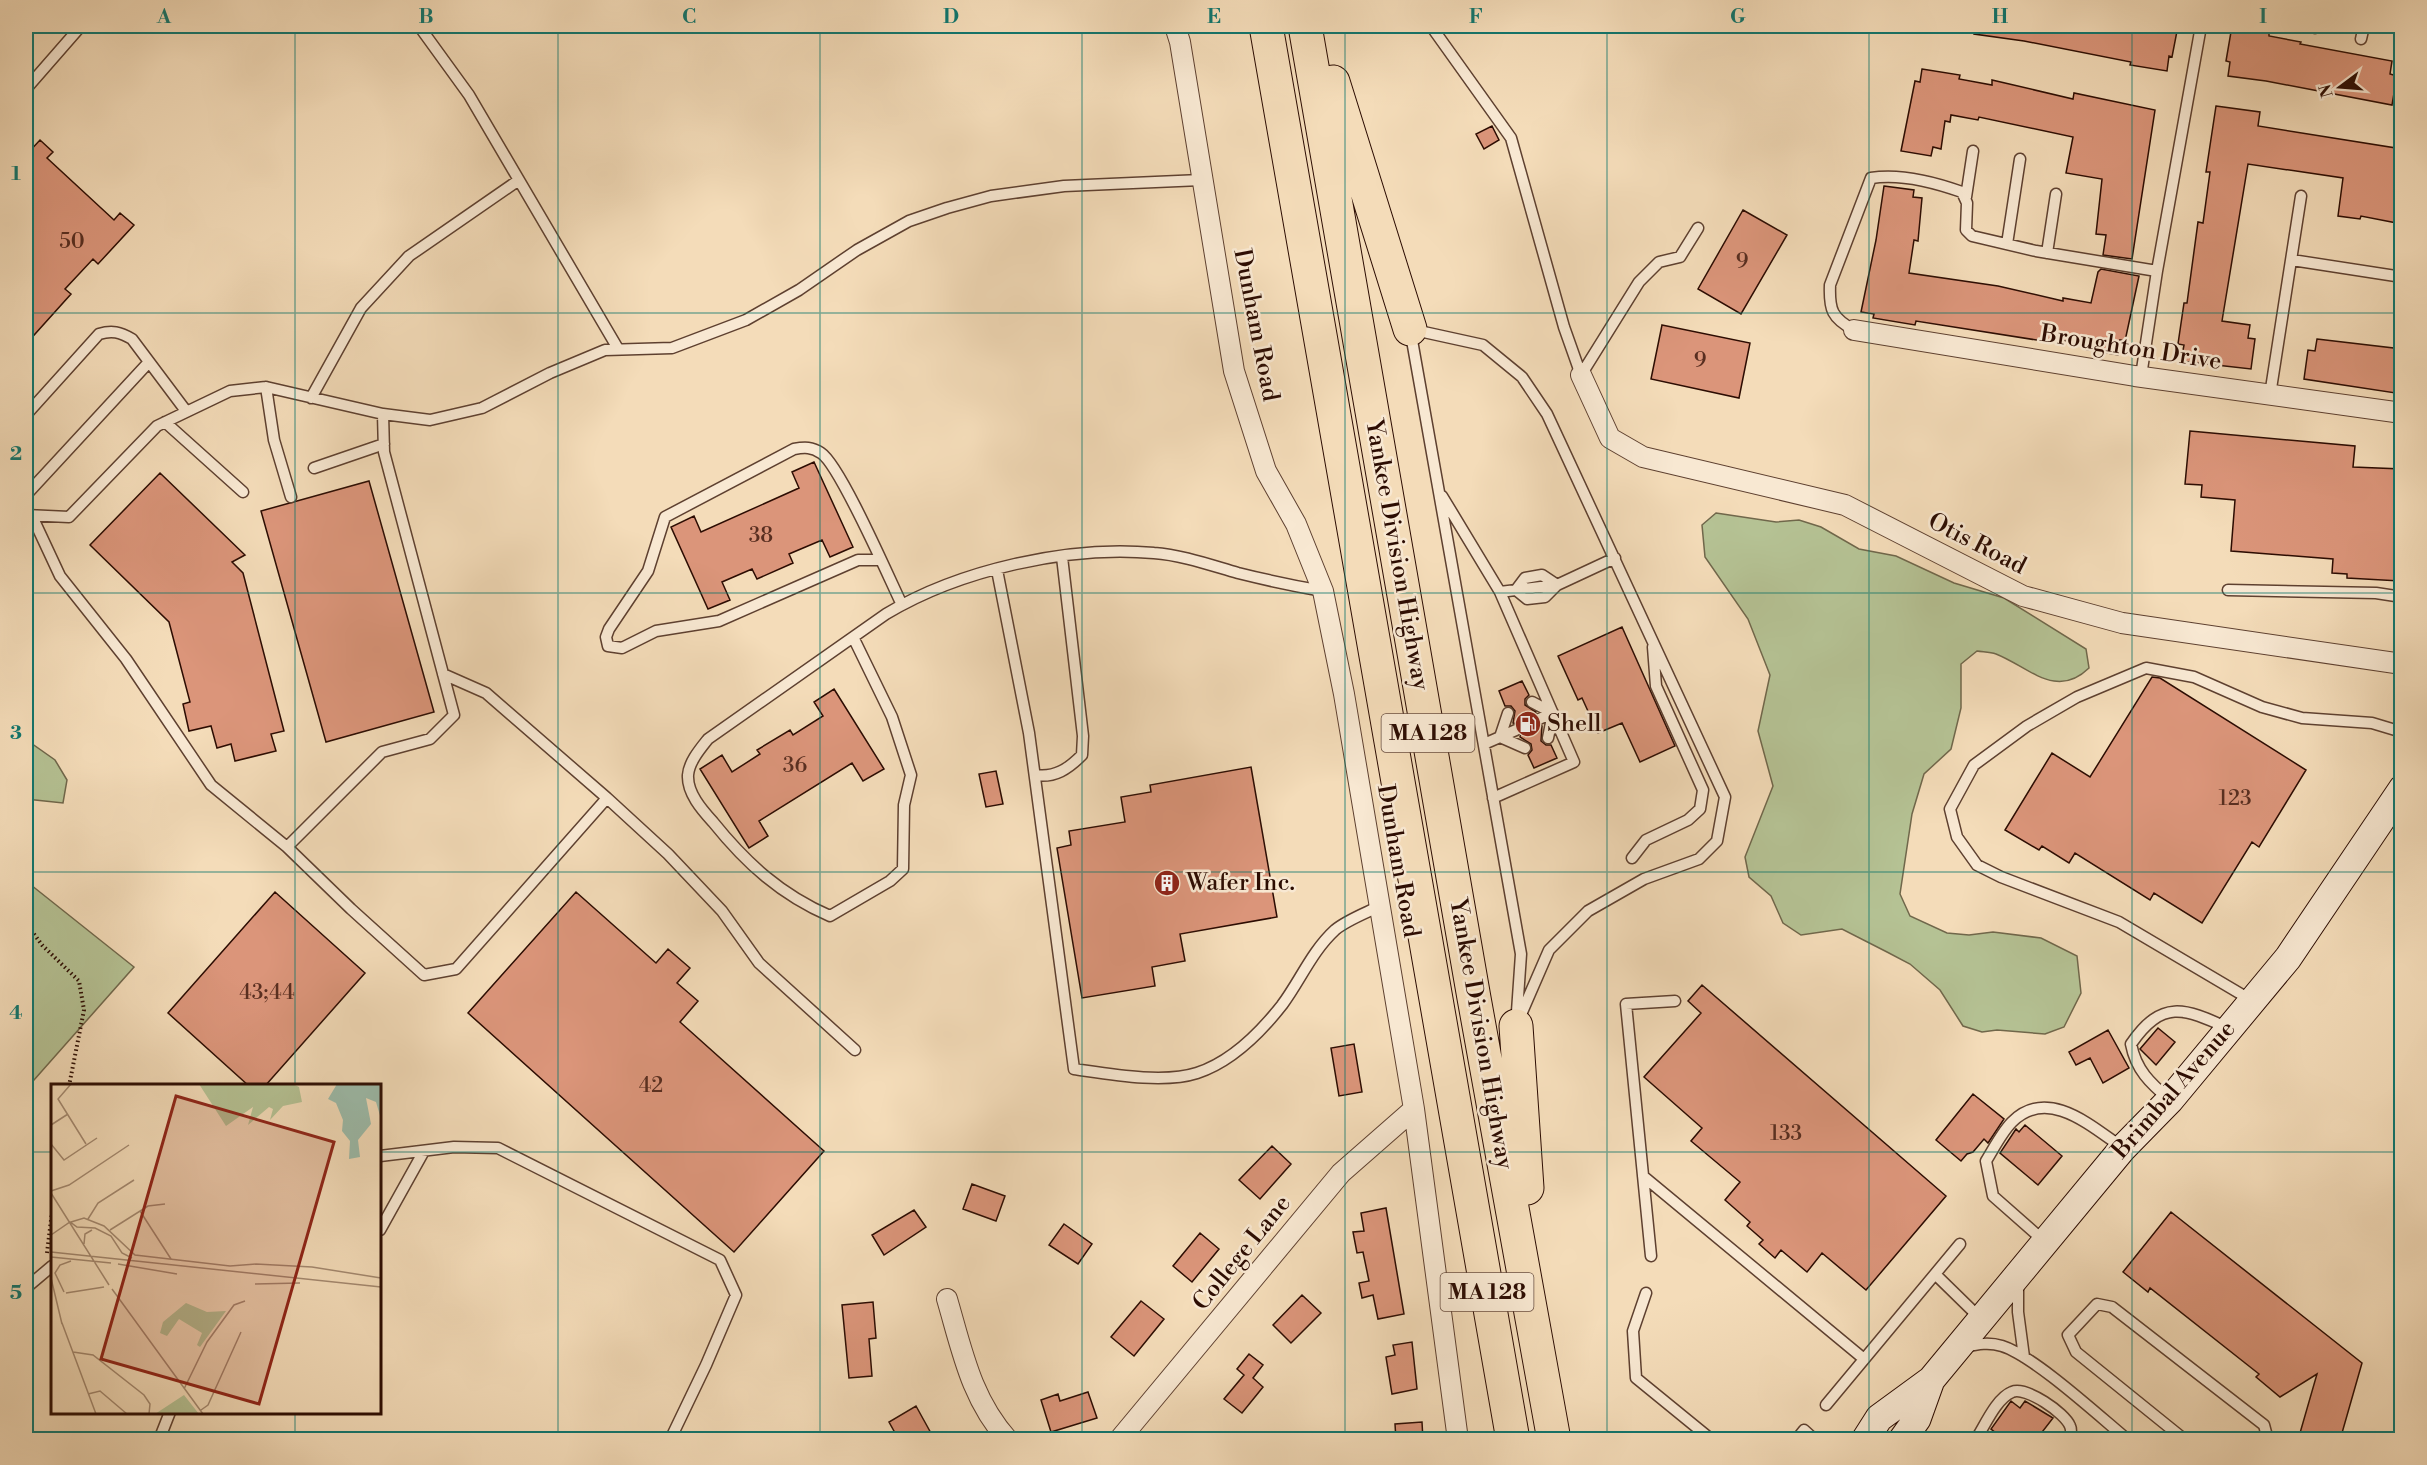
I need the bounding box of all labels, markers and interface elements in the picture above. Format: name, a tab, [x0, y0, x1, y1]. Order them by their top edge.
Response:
text: A	[156, 5, 172, 30]
text: B	[418, 5, 434, 30]
text: C	[682, 5, 696, 30]
text: D	[943, 5, 959, 30]
text: E	[1207, 5, 1221, 30]
text: F	[1469, 5, 1483, 30]
text: G	[1730, 5, 1746, 30]
text: H	[1992, 5, 2009, 30]
text: I	[2259, 5, 2267, 30]
north arrow	[2310, 57, 2370, 117]
text: N	[2315, 82, 2338, 100]
text: 1	[11, 162, 21, 187]
house number: 50	[59, 229, 85, 255]
street label: Dunham Road	[1227, 246, 1286, 404]
house number: 9	[1736, 249, 1748, 275]
street label: Broughton Drive	[2037, 319, 2224, 377]
house number: 9	[1694, 348, 1706, 374]
street label: Yankee Division Highway	[1358, 415, 1436, 693]
text: 2	[10, 442, 22, 467]
street label: Otis Road	[1923, 507, 2031, 582]
house number: 38	[749, 523, 773, 549]
fuel station icon: Shell	[1513, 709, 1543, 739]
place label: Shell	[1547, 709, 1601, 739]
road number: MA 128	[1382, 714, 1474, 752]
text: 3	[10, 721, 22, 746]
house number: 36	[783, 753, 807, 779]
street label: Dunham Road	[1370, 782, 1426, 940]
house number: 123	[2218, 786, 2252, 812]
building icon: Wafer Inc.	[1152, 868, 1182, 898]
place label: Wafer Inc.	[1185, 868, 1295, 898]
street label: Yankee Division Highway	[1442, 894, 1520, 1172]
house number: 43;44	[239, 980, 295, 1006]
text: 4	[9, 1001, 23, 1026]
street label: Brimbal Avenue	[2105, 1015, 2242, 1166]
house number: 42	[639, 1073, 663, 1099]
inset map	[51, 1084, 381, 1414]
house number: 133	[1770, 1121, 1802, 1147]
street label: College Lane	[1186, 1189, 1298, 1317]
road number: MA 128	[1440, 1273, 1534, 1311]
text: 5	[10, 1281, 22, 1306]

